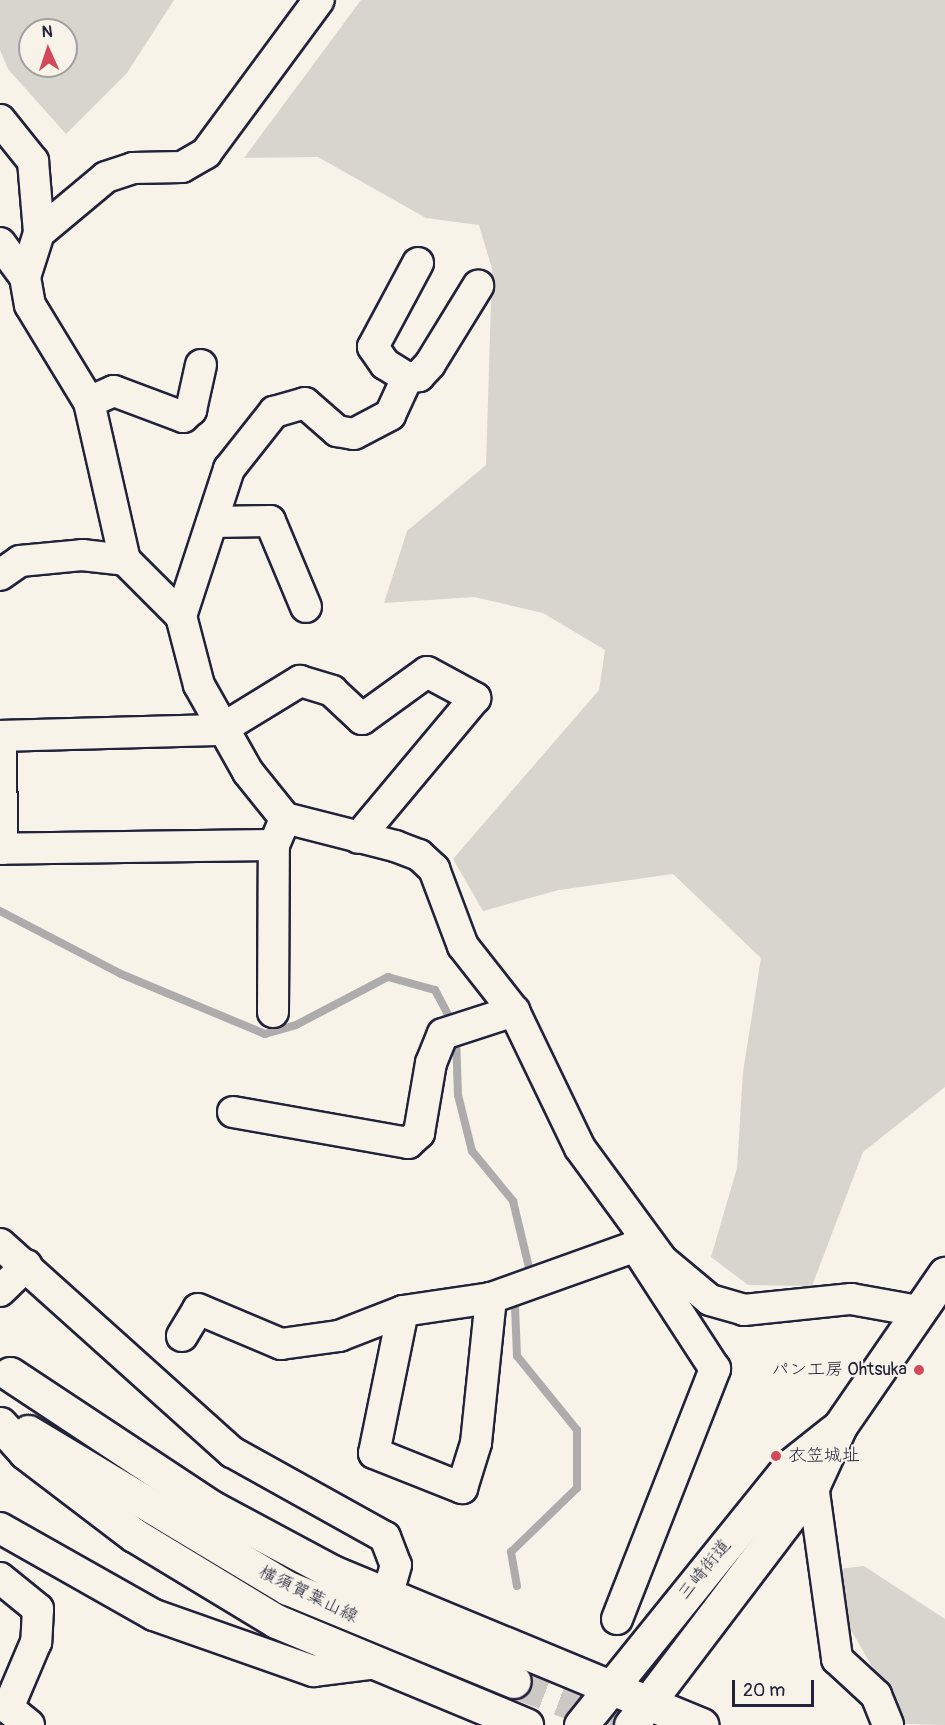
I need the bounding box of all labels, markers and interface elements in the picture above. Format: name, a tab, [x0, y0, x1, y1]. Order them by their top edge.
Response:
north arrow	[18, 18, 78, 78]
text: N	[41, 22, 53, 42]
place label: パン工房 Ohtsuka	[771, 1359, 907, 1381]
marker: パン工房 Ohtsuka	[912, 1363, 926, 1377]
place label: 衣笠城址	[788, 1445, 860, 1467]
marker: 衣笠城址	[769, 1449, 783, 1463]
street label: 三崎街道	[674, 1535, 736, 1605]
street label: 横須賀葉山線	[255, 1562, 361, 1628]
scale bar	[735, 1668, 818, 1706]
text: 20 m	[743, 1679, 785, 1702]

